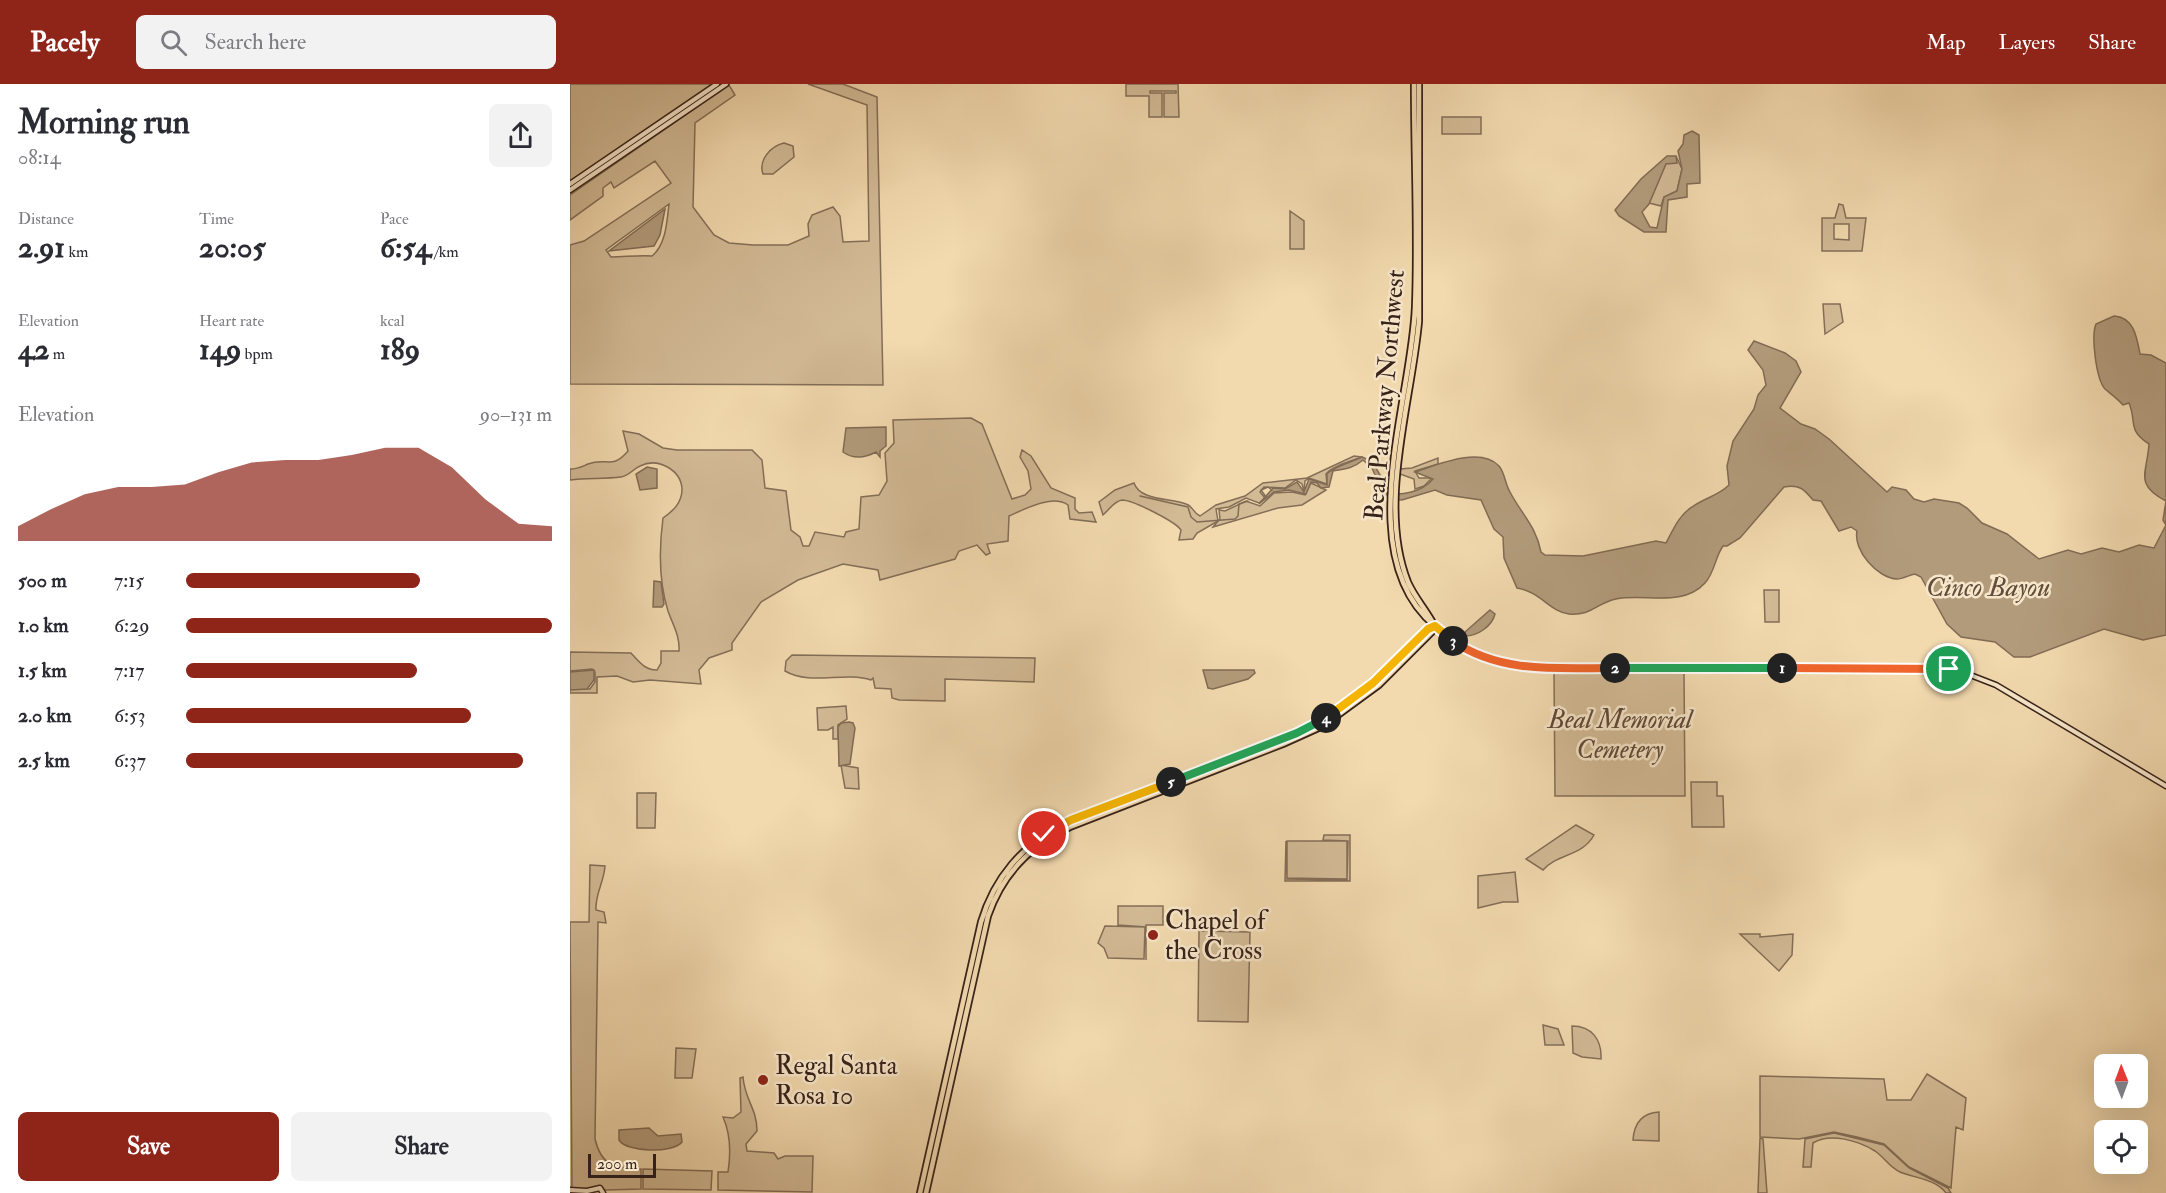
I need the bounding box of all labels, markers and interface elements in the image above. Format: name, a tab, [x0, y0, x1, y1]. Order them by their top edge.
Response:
search box	[136, 15, 556, 69]
text: Pacely	[30, 25, 100, 60]
icon: search	[157, 26, 190, 59]
text: Search here	[205, 28, 306, 56]
text: Map	[1926, 29, 1966, 56]
text: Layers	[1999, 29, 2055, 56]
text: Share	[2088, 29, 2136, 56]
text: Morning run	[18, 102, 190, 143]
button: share	[489, 104, 552, 167]
text: 08:14	[18, 145, 61, 170]
text: Distance	[18, 209, 74, 229]
text: Time	[199, 209, 234, 229]
text: Pace	[380, 209, 409, 229]
text: 2.91	[18, 229, 65, 266]
text: 20:05	[199, 229, 266, 266]
text: 6:54	[380, 229, 431, 266]
text: km	[65, 242, 88, 262]
text: /km	[431, 242, 459, 262]
street label: Beal Parkway Northwest	[1358, 268, 1412, 522]
text: Elevation	[18, 311, 79, 331]
text: Heart rate	[199, 311, 264, 331]
text: kcal	[380, 311, 405, 331]
text: 42	[18, 331, 49, 368]
text: 149	[199, 331, 241, 368]
text: 189	[380, 331, 420, 368]
text: m	[49, 344, 65, 364]
text: bpm	[241, 344, 273, 364]
text: Elevation	[18, 402, 94, 427]
text: 90–131 m	[480, 402, 552, 427]
text: 500 m	[18, 568, 67, 593]
text: 7:15	[114, 568, 144, 593]
water label: Cinco Bayou	[1926, 571, 2050, 604]
text: 1.0 km	[18, 613, 69, 638]
text: 6:29	[114, 613, 149, 638]
pin: 3	[1438, 626, 1468, 656]
text: 3	[1450, 631, 1456, 651]
pin	[1923, 643, 1974, 694]
icon: arrive	[1932, 652, 1965, 685]
pin: 2	[1600, 653, 1630, 683]
pin: 1	[1767, 653, 1797, 683]
text: 1.5 km	[18, 658, 67, 683]
text: 7:17	[114, 658, 144, 683]
text: 2	[1611, 658, 1619, 678]
text: 1	[1779, 658, 1785, 678]
text: 2.0 km	[18, 703, 72, 728]
text: 6:53	[114, 703, 146, 728]
pin: 4	[1311, 703, 1341, 733]
park label: Beal Memorial Cemetery	[1546, 704, 1694, 766]
text: 4	[1322, 708, 1330, 728]
text: 2.5 km	[18, 748, 70, 773]
text: 6:37	[114, 748, 146, 773]
pin: 5	[1156, 767, 1186, 797]
text: 5	[1167, 772, 1175, 792]
pin	[1018, 808, 1069, 859]
icon: check	[1027, 817, 1060, 850]
place label: Chapel of the Cross	[1165, 905, 1269, 967]
marker: Chapel of the Cross	[1146, 928, 1160, 942]
place label: Regal Santa Rosa 10	[775, 1050, 898, 1112]
north arrow	[2094, 1054, 2148, 1108]
map controls	[2094, 1054, 2148, 1174]
marker: Regal Santa Rosa 10	[756, 1073, 770, 1087]
button: Save	[18, 1112, 279, 1181]
button: Share	[291, 1112, 552, 1181]
button: locate	[2094, 1120, 2148, 1174]
scale bar	[588, 1151, 656, 1178]
text: 200 m	[597, 1154, 637, 1174]

